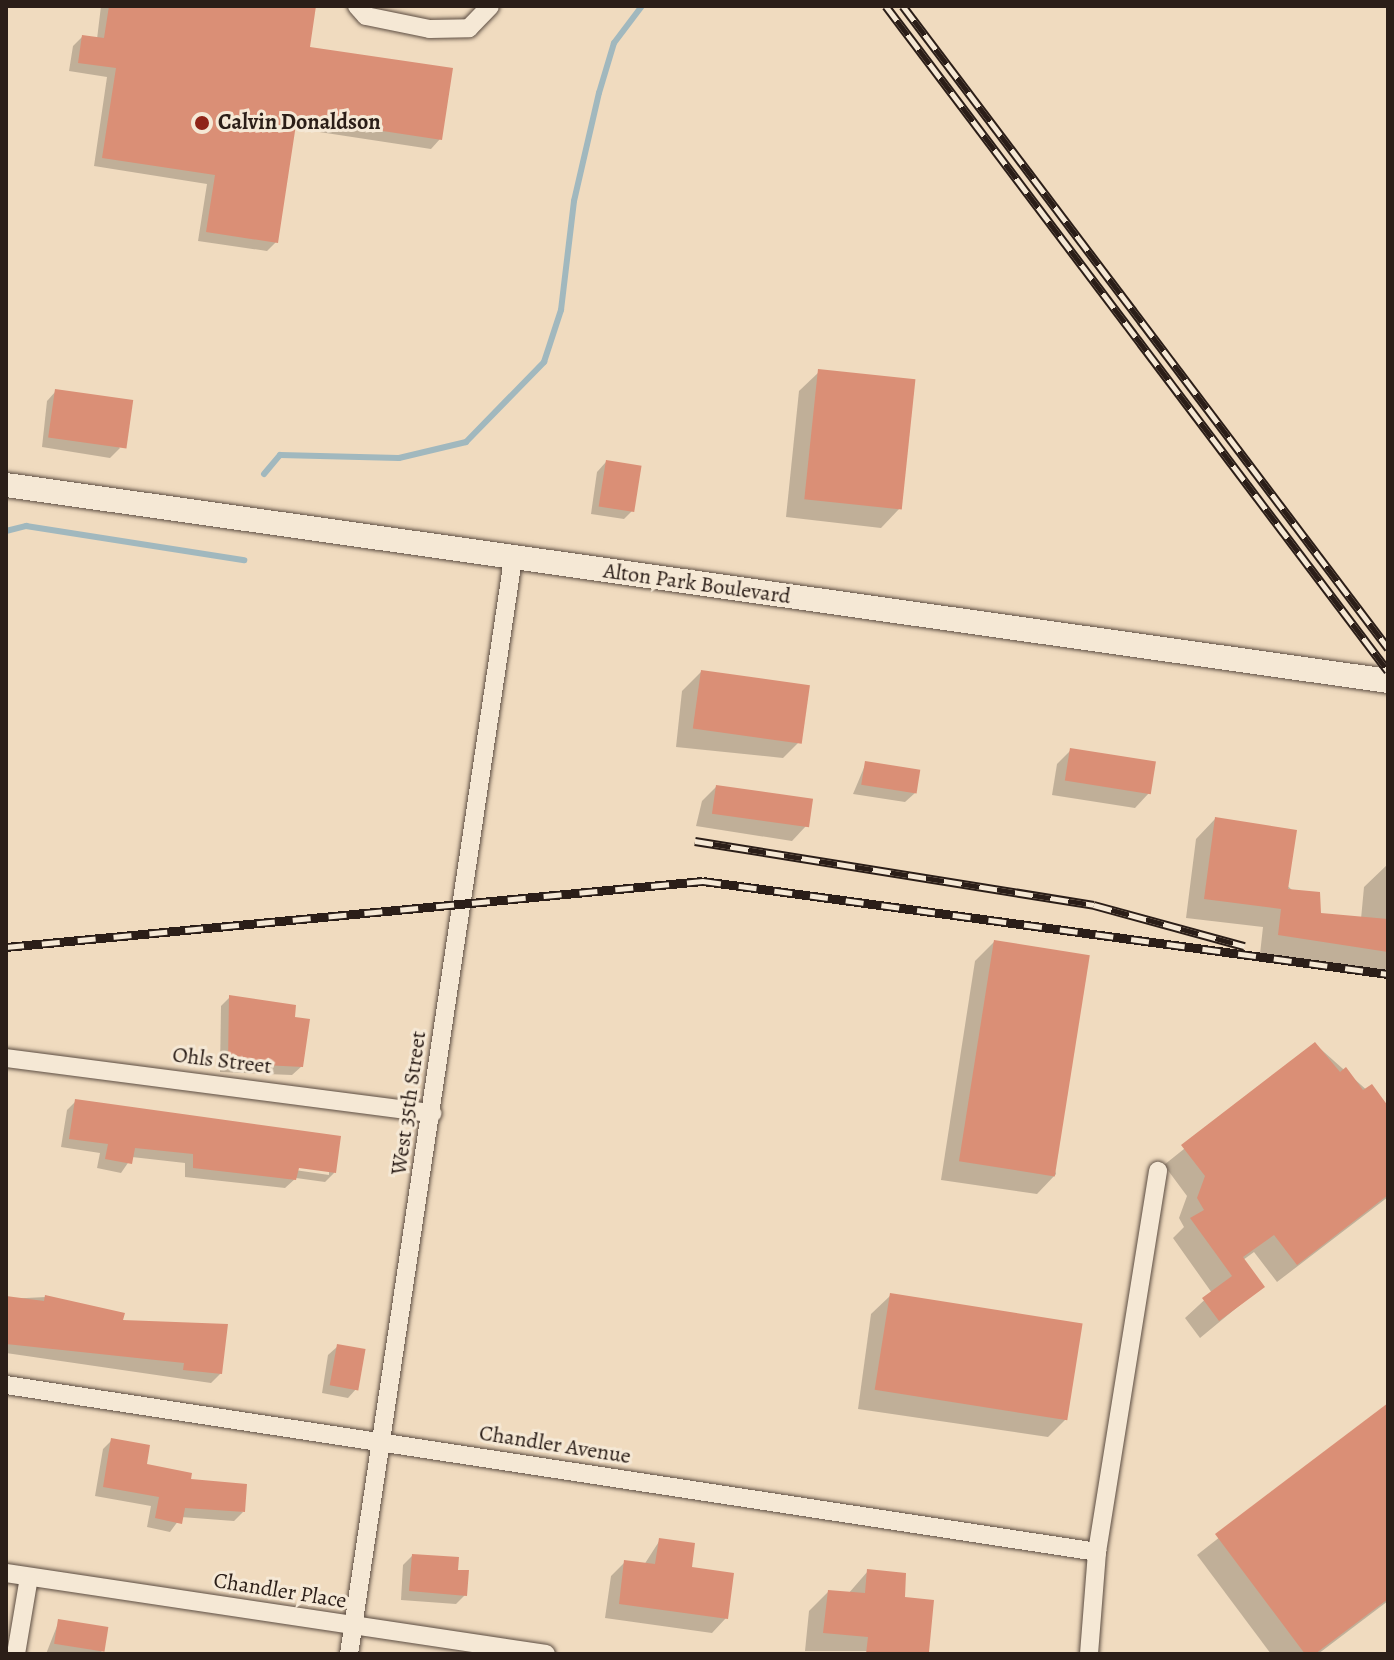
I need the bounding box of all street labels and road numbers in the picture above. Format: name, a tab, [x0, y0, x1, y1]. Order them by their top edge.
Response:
street label: Alton Park Boulevard	[602, 558, 792, 610]
street label: West 35th Street	[386, 1029, 432, 1177]
street label: Ohls Street	[171, 1042, 273, 1080]
street label: Chandler Avenue	[477, 1420, 633, 1470]
street label: Chandler Place	[212, 1567, 348, 1615]

